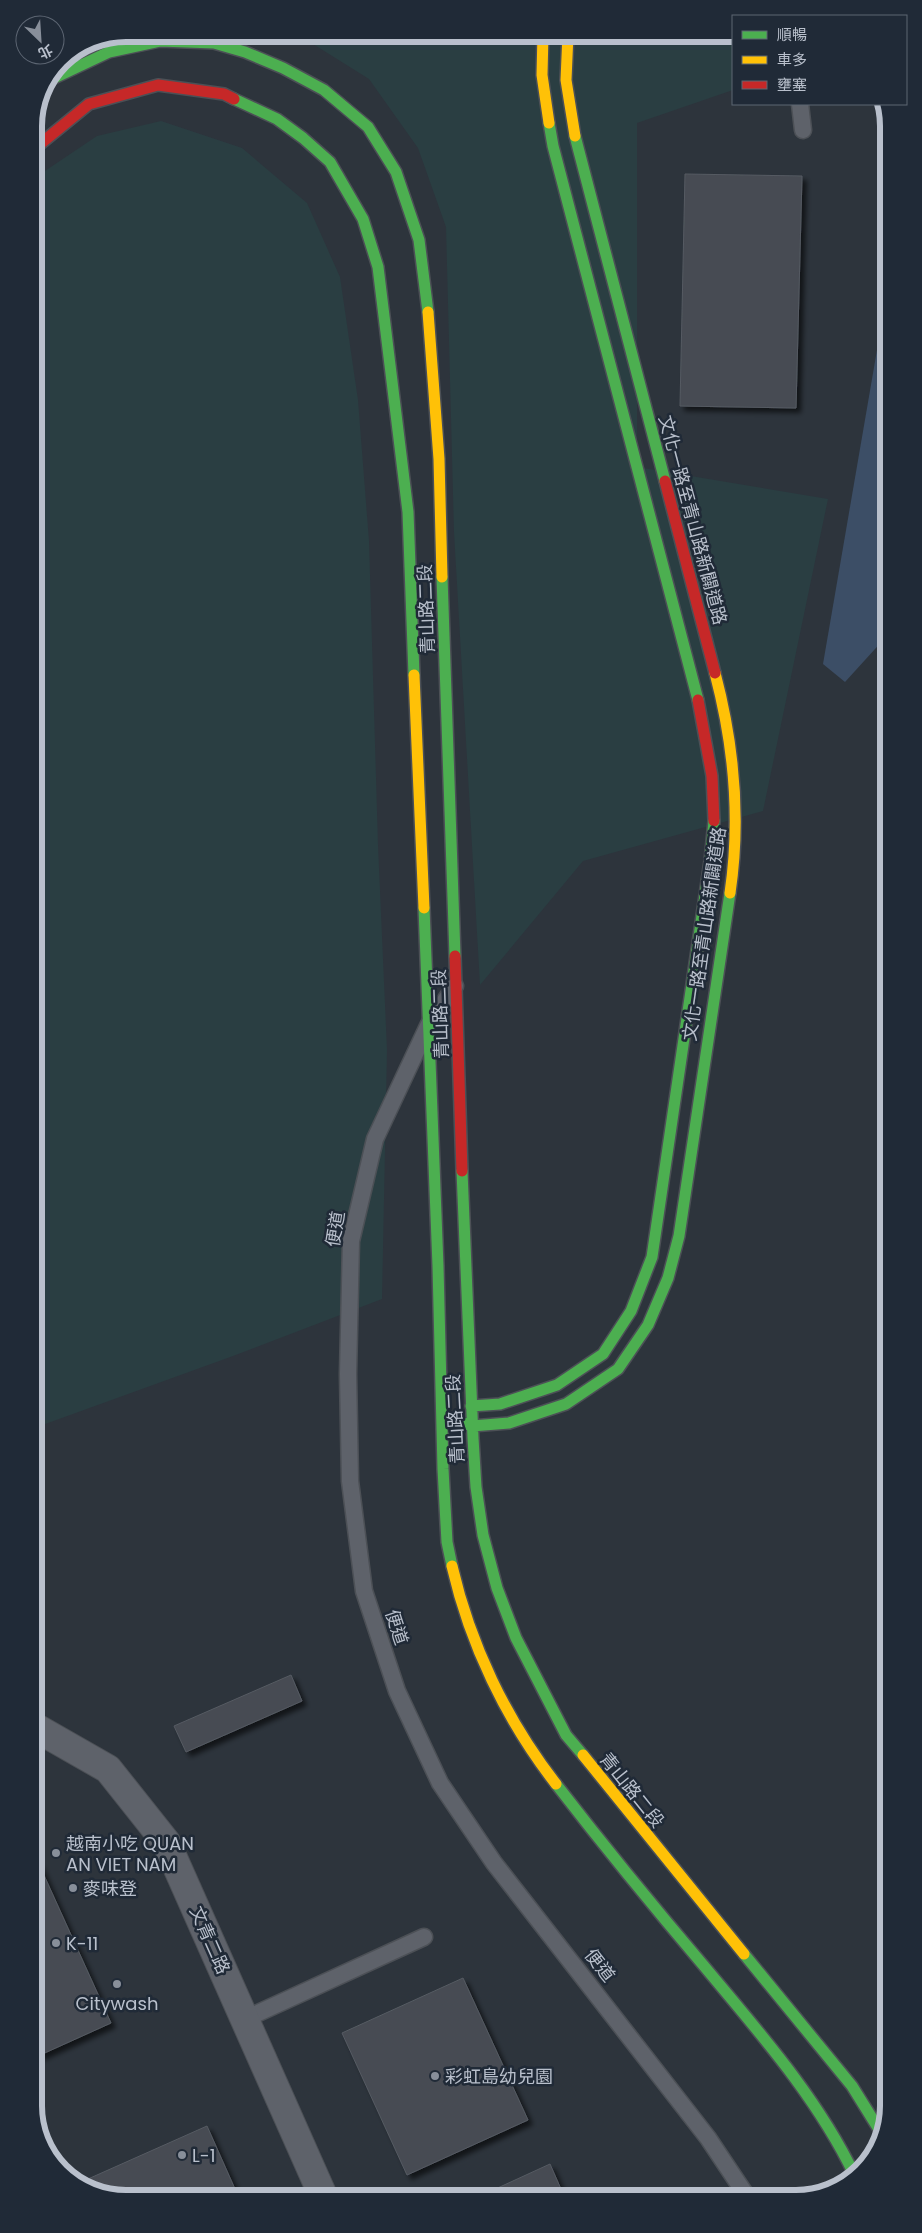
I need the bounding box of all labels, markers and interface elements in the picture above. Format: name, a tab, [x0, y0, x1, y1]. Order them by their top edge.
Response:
north arrow	[15, 15, 65, 65]
legend	[732, 15, 907, 105]
text: 順暢	[777, 24, 807, 45]
text: 北	[35, 40, 56, 64]
text: 車多	[777, 49, 807, 70]
text: 壅塞	[777, 74, 807, 95]
street label: 文化一路至青山路新闢道路	[653, 412, 733, 628]
street label: 青山路二段	[412, 564, 440, 654]
street label: 文化一路至青山路新闢道路	[677, 825, 731, 1043]
street label: 青山路二段	[426, 969, 454, 1059]
street label: 便道	[320, 1209, 350, 1249]
street label: 青山路二段	[440, 1373, 470, 1465]
street label: 便道	[380, 1606, 414, 1648]
street label: 青山路二段	[594, 1747, 670, 1833]
place label: 越南小吃 QUAN AN VIET NAM	[66, 1831, 194, 1877]
marker: 越南小吃 QUAN AN VIET NAM	[50, 1847, 62, 1859]
place label: 麥味登	[83, 1876, 137, 1901]
marker: 麥味登	[67, 1882, 79, 1894]
street label: 文青二路	[184, 1902, 236, 1978]
place label: K-11	[66, 1931, 98, 1956]
marker: K-11	[50, 1937, 62, 1949]
street label: 便道	[579, 1943, 621, 1987]
marker: Citywash	[111, 1978, 123, 1990]
place label: Citywash	[76, 1991, 158, 2016]
place label: 彩虹島幼兒園	[445, 2064, 553, 2089]
marker: 彩虹島幼兒園	[429, 2070, 441, 2082]
place label: L-1	[192, 2143, 215, 2168]
marker: L-1	[176, 2149, 188, 2161]

